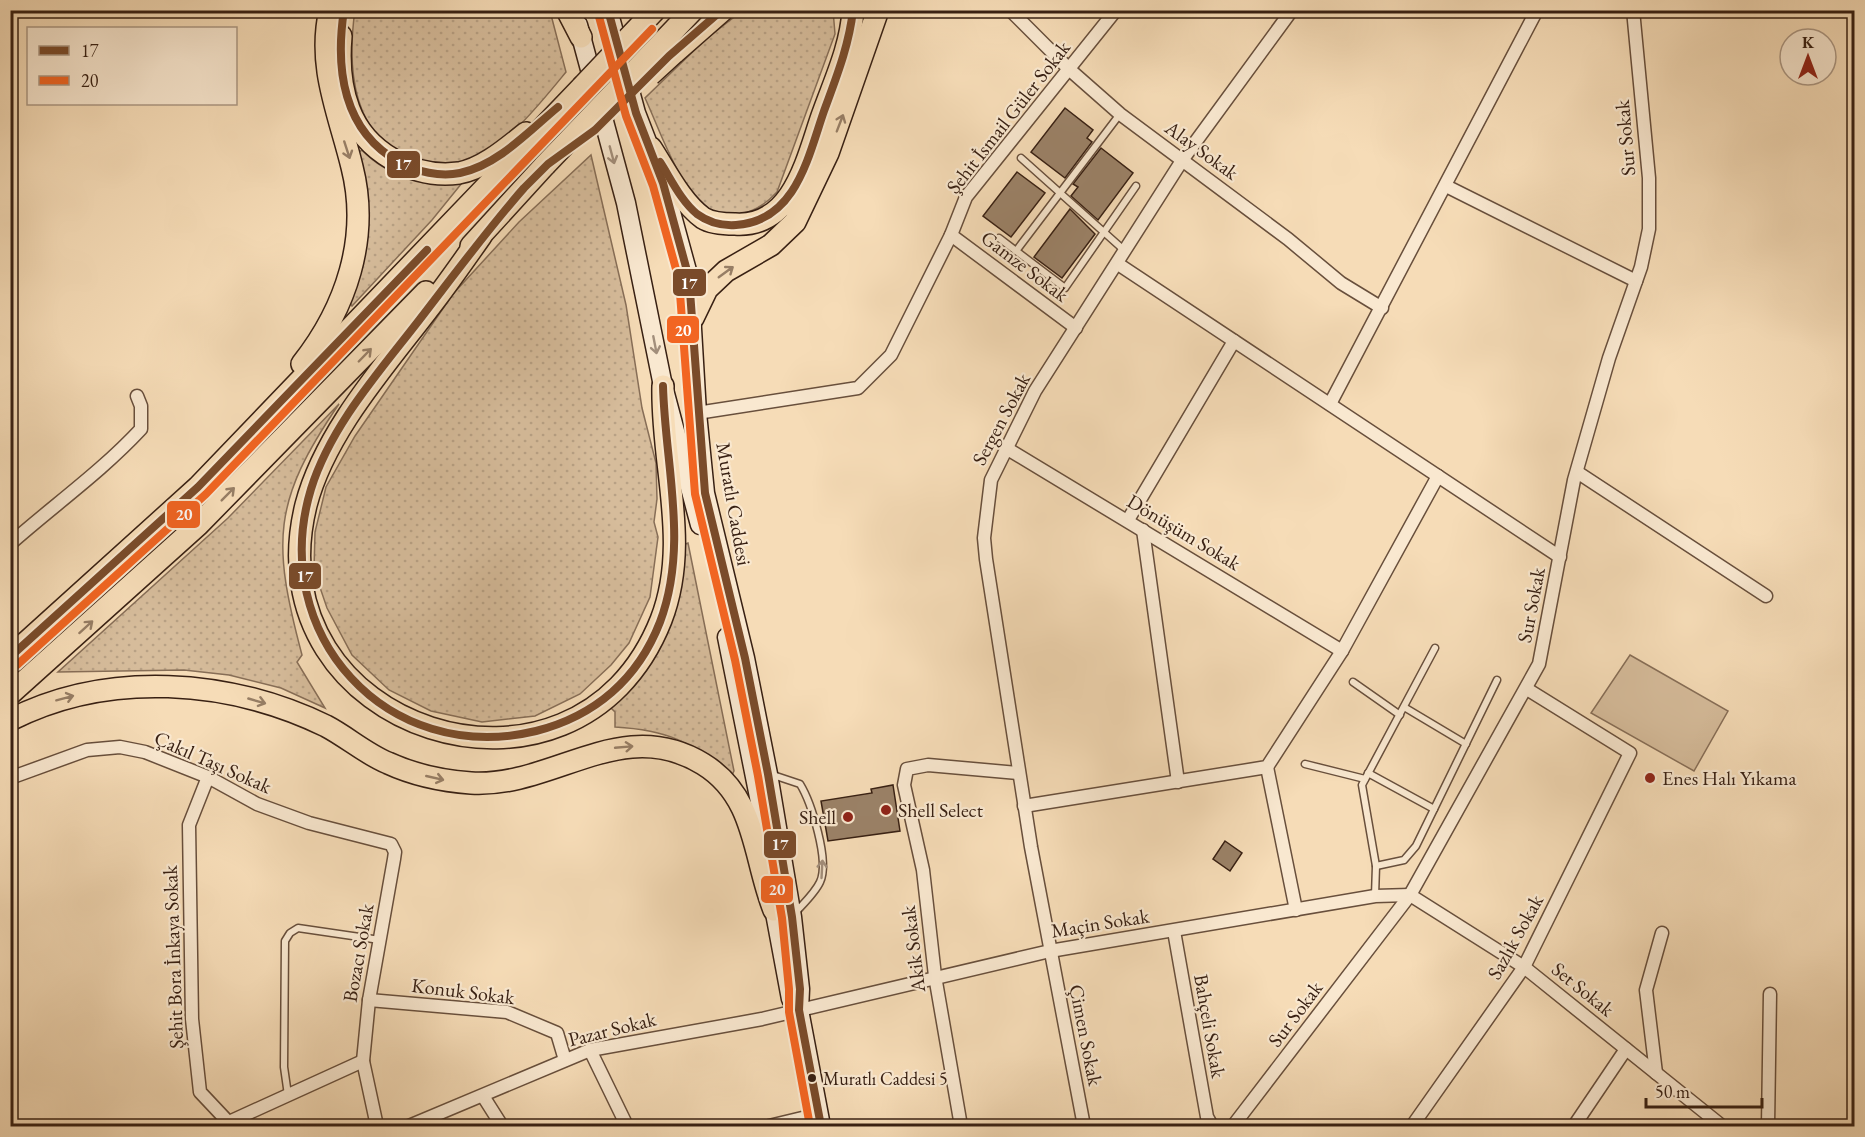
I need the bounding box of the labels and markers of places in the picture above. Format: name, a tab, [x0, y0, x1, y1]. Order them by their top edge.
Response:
place label: Enes Halı Yıkama	[1662, 765, 1797, 791]
marker: Enes Halı Yıkama	[1643, 771, 1657, 785]
place label: Shell Select	[898, 797, 984, 823]
marker: Shell Select	[879, 803, 893, 817]
place label: Shell	[799, 804, 836, 830]
marker: Shell	[841, 810, 855, 824]
place label: Muratlı Caddesi 5	[823, 1067, 948, 1090]
marker: Muratlı Caddesi 5	[806, 1072, 818, 1084]

